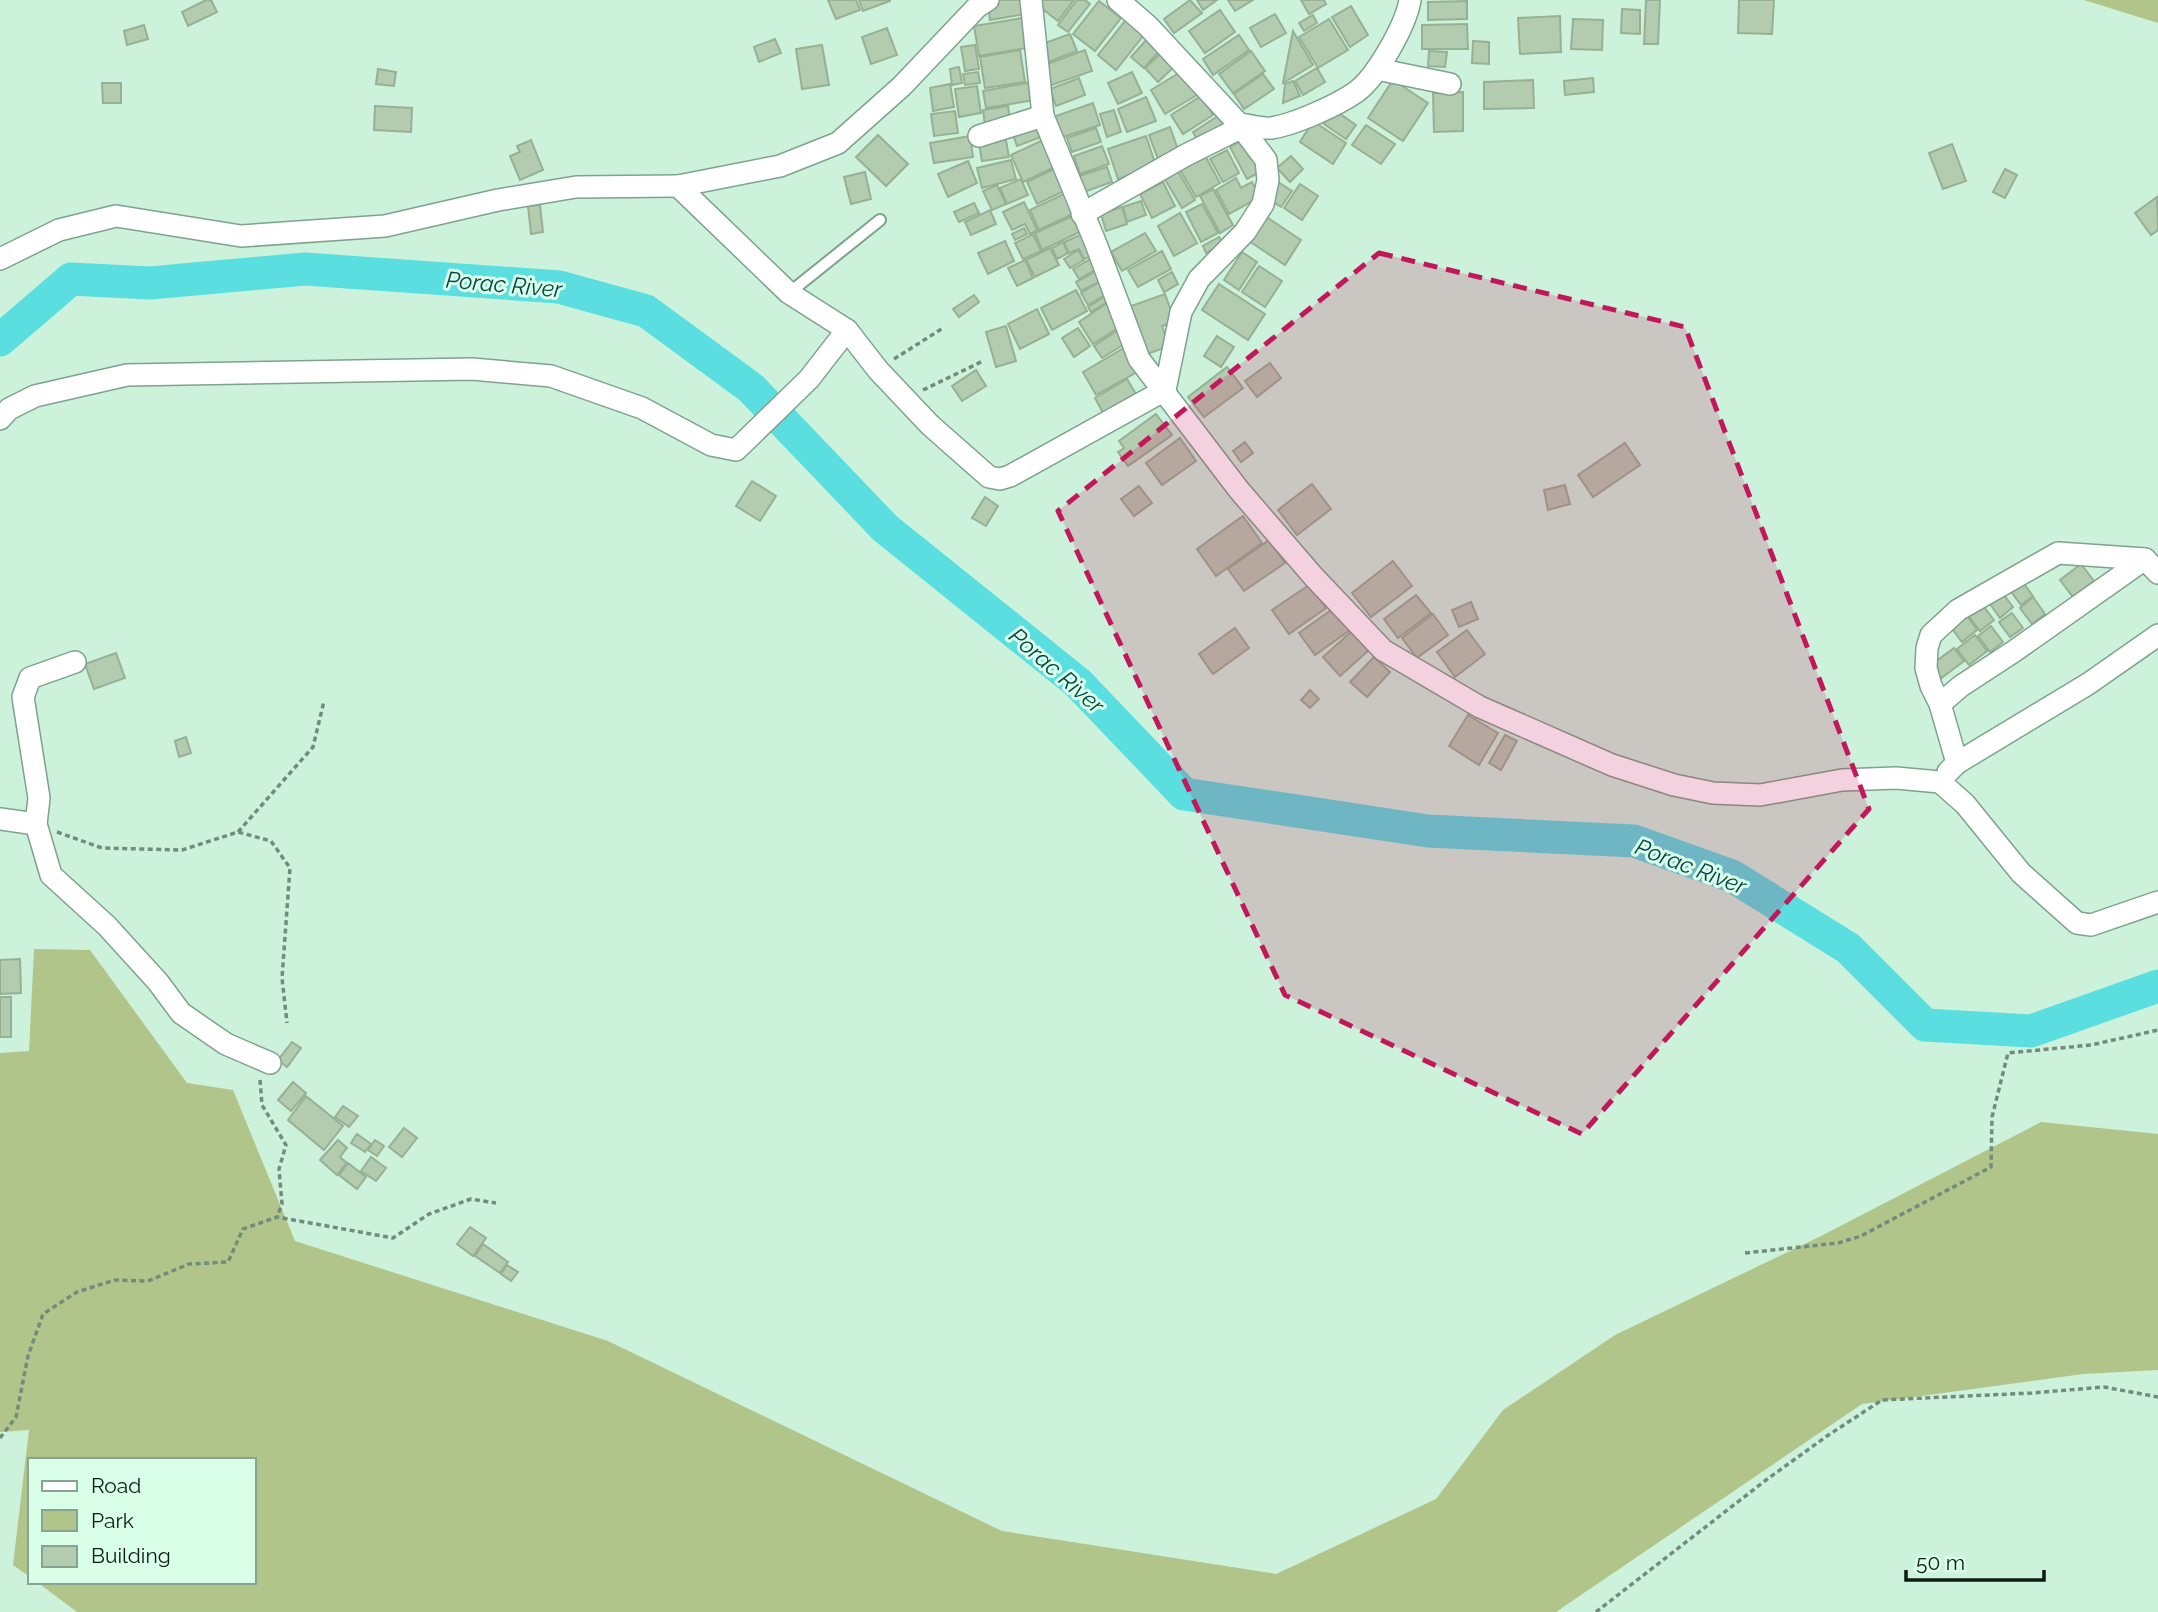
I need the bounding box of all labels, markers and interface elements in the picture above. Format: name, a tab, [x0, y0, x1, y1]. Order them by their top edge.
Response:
water label: Porac River	[445, 265, 564, 303]
water label: Porac River	[1004, 622, 1111, 719]
water label: Porac River	[1632, 833, 1751, 900]
legend	[28, 1458, 256, 1584]
text: Road	[91, 1473, 141, 1498]
text: Park	[91, 1508, 134, 1533]
scale bar	[1906, 1538, 2044, 1582]
text: Building	[91, 1543, 171, 1568]
text: 50 m	[1916, 1550, 1965, 1575]

